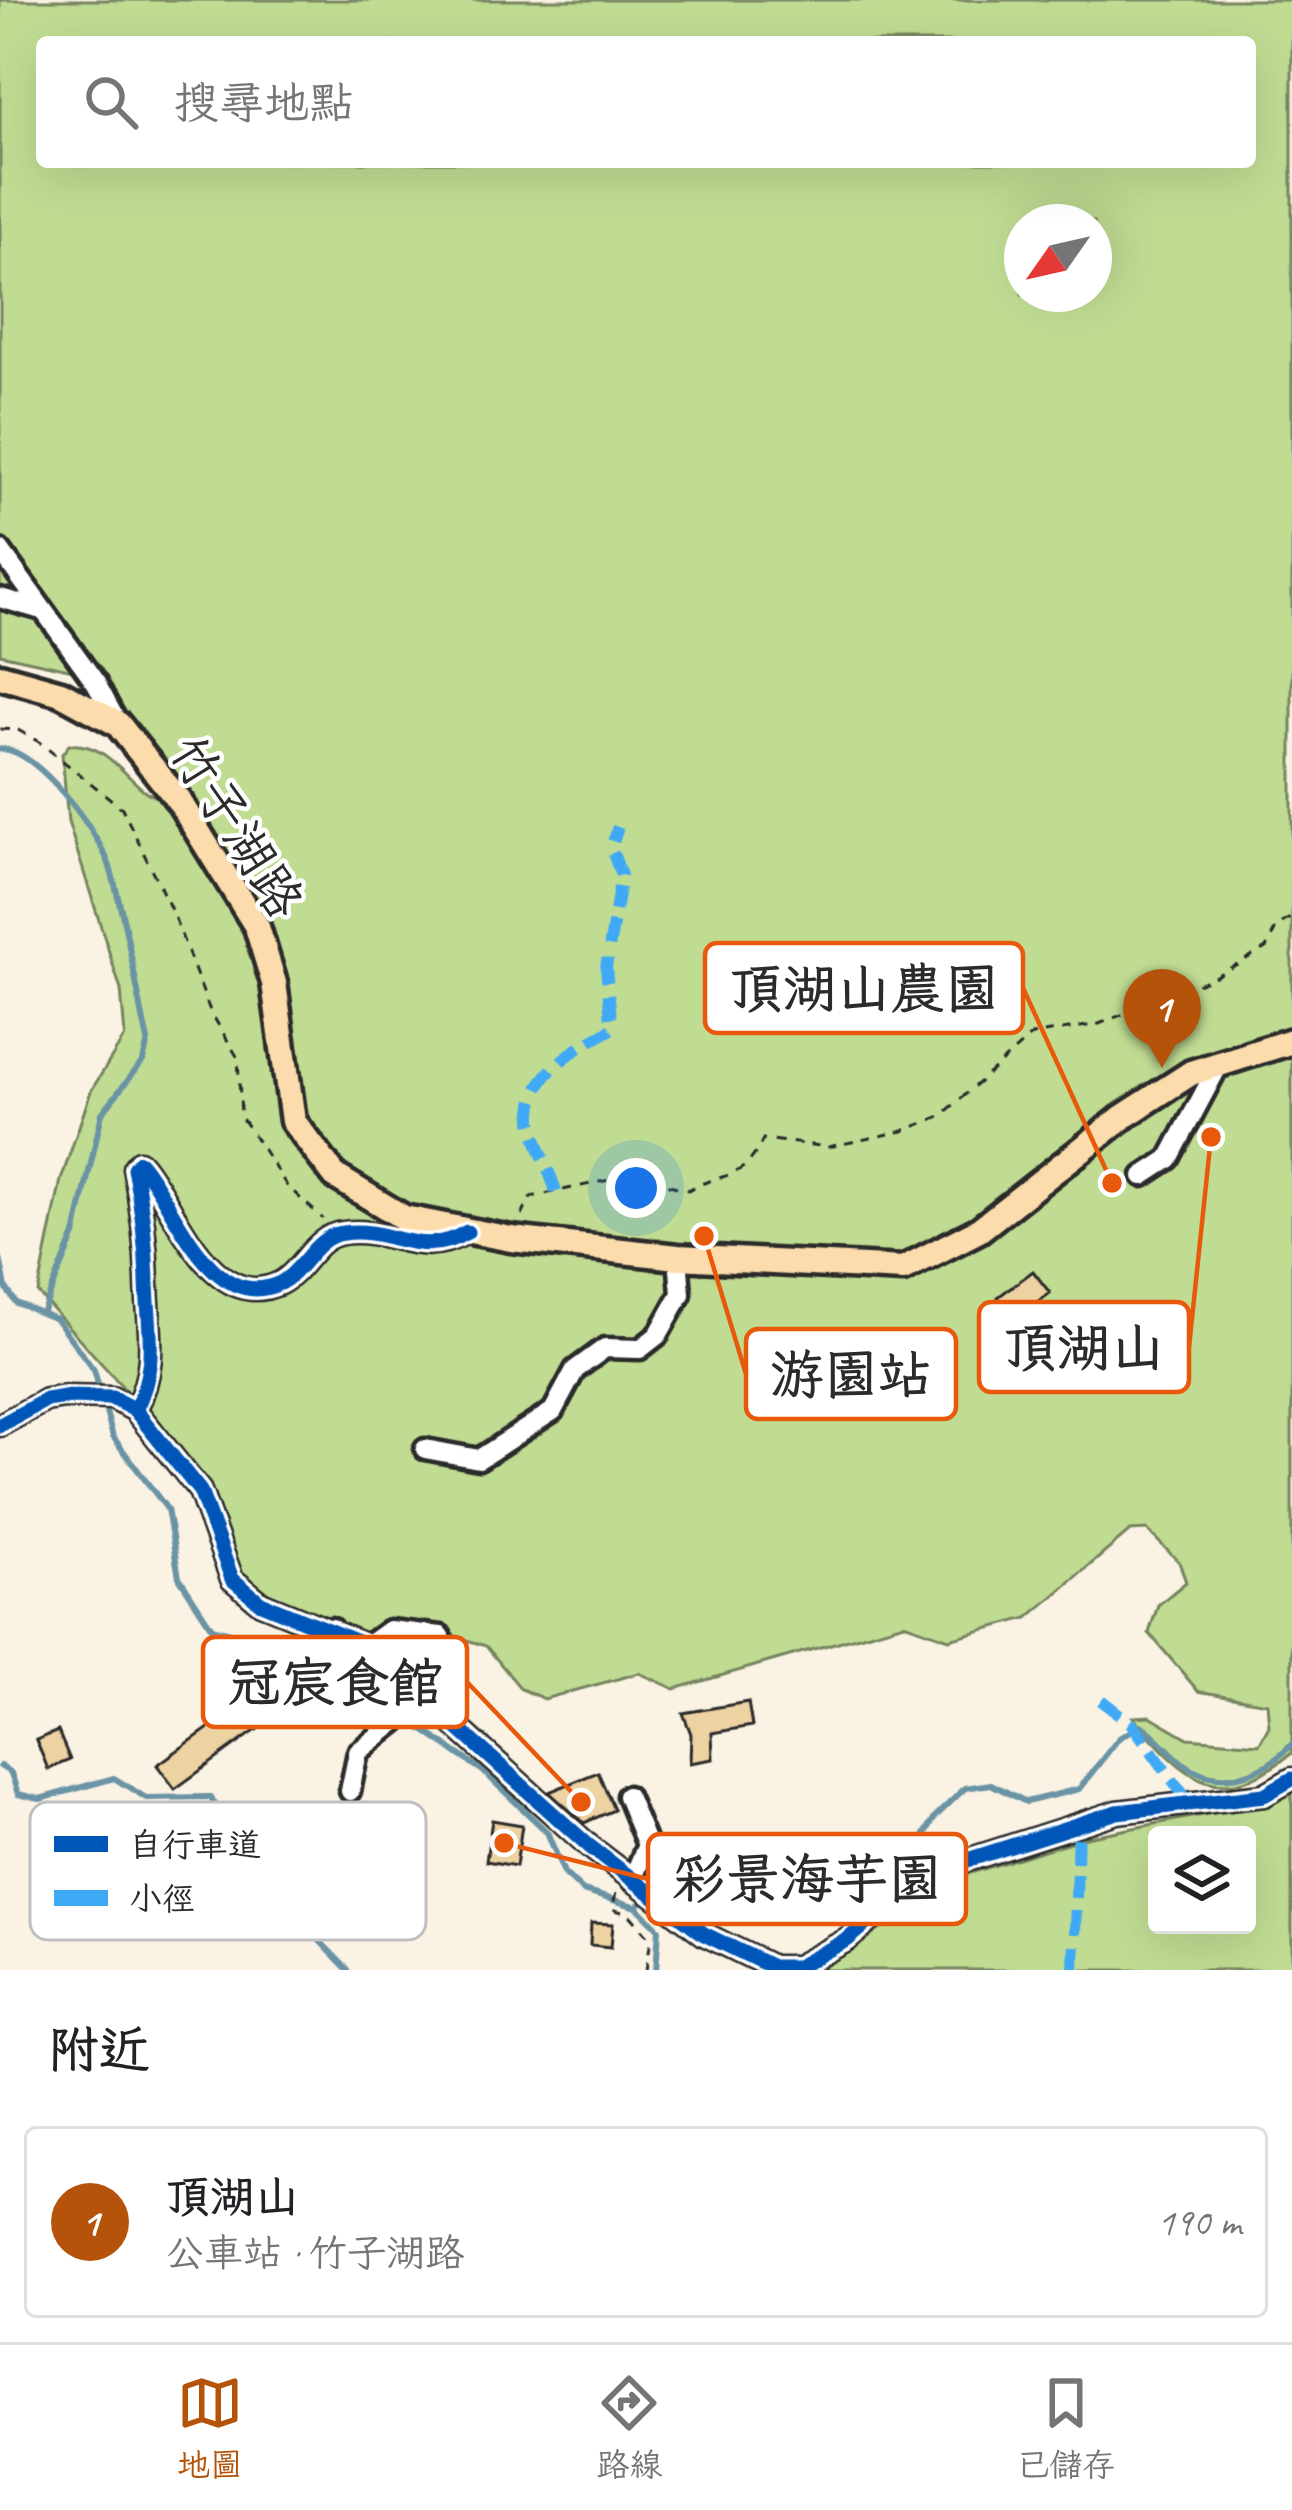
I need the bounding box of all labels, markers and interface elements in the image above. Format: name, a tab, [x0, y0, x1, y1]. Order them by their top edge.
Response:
search box	[36, 36, 1256, 168]
icon: search	[78, 69, 144, 135]
text: 搜尋地點	[174, 75, 354, 132]
north arrow	[1004, 204, 1112, 312]
street label: 竹子湖路	[155, 723, 317, 930]
callout: 頂湖山農園	[705, 943, 1023, 1033]
text: 頂湖山農園	[729, 955, 999, 1023]
pin: 1	[1123, 969, 1201, 1068]
your location	[606, 1158, 666, 1218]
callout: 頂湖山	[979, 1302, 1189, 1392]
text: 頂湖山	[1003, 1314, 1165, 1382]
callout: 游園站	[746, 1329, 956, 1419]
text: 游園站	[770, 1341, 932, 1409]
callout: 冠宸食館	[203, 1637, 467, 1727]
text: 冠宸食館	[227, 1649, 443, 1717]
legend	[30, 1802, 426, 1940]
text: 自行車道	[129, 1824, 261, 1866]
map controls	[1148, 1826, 1256, 1934]
button: layers	[1148, 1826, 1256, 1934]
callout: 彩景海芋園	[648, 1834, 966, 1924]
text: 彩景海芋園	[672, 1845, 942, 1913]
text: 小徑	[129, 1878, 195, 1920]
text: 附近	[48, 2018, 150, 2082]
text: 頂湖山	[165, 2169, 300, 2226]
text: 1	[81, 2198, 99, 2247]
text: 190 m	[1157, 2198, 1241, 2247]
text: 公車站 · 竹子湖路	[165, 2229, 464, 2278]
tab: 地圖	[177, 2370, 243, 2486]
tab: 路線	[596, 2370, 662, 2486]
tab: 已儲存	[1016, 2370, 1115, 2486]

